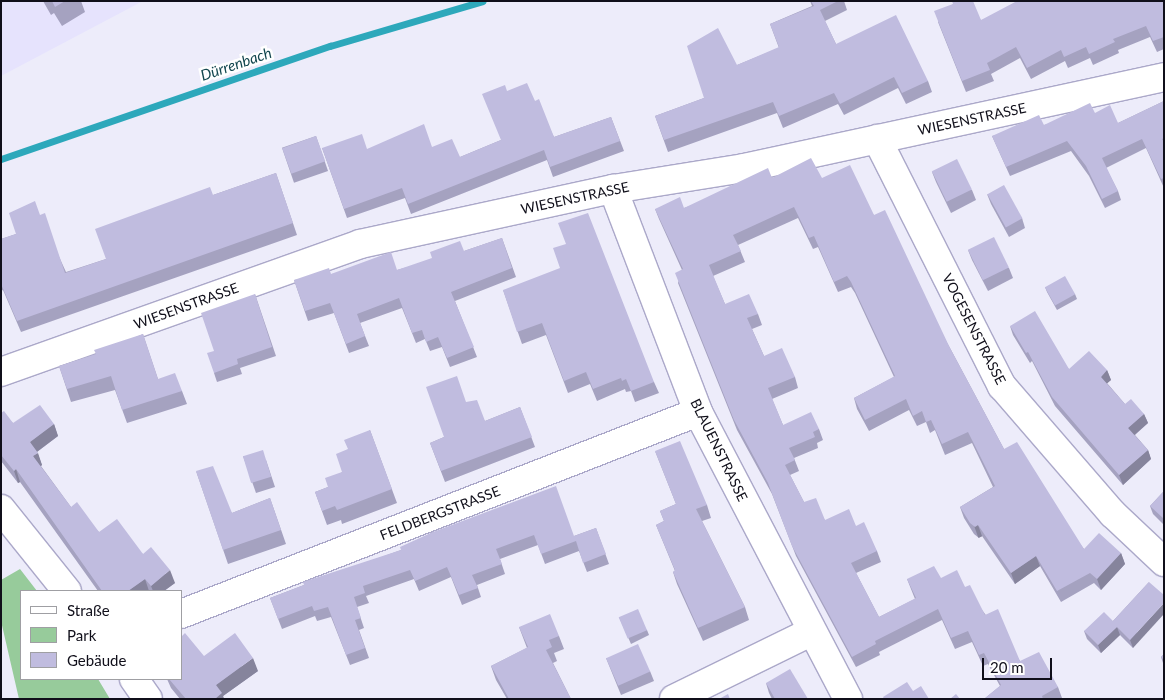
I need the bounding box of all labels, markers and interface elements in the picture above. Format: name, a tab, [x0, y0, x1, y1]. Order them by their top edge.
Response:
water label: Dürrenbach	[198, 43, 274, 85]
street label: WIESENSTRASSE	[916, 99, 1028, 139]
street label: WIESENSTRASSE	[519, 178, 631, 218]
street label: VOGESENSTRASSE	[939, 271, 1009, 387]
street label: WIESENSTRASSE	[131, 279, 241, 333]
street label: BLAUENSTRASSE	[687, 396, 751, 504]
street label: FELDBERGSTRASSE	[378, 482, 502, 544]
legend	[20, 590, 182, 680]
text: Straße	[67, 601, 110, 619]
text: Park	[67, 626, 96, 644]
scale bar	[985, 648, 1055, 680]
text: Gebäude	[67, 651, 126, 669]
text: 20 m	[990, 658, 1024, 676]

